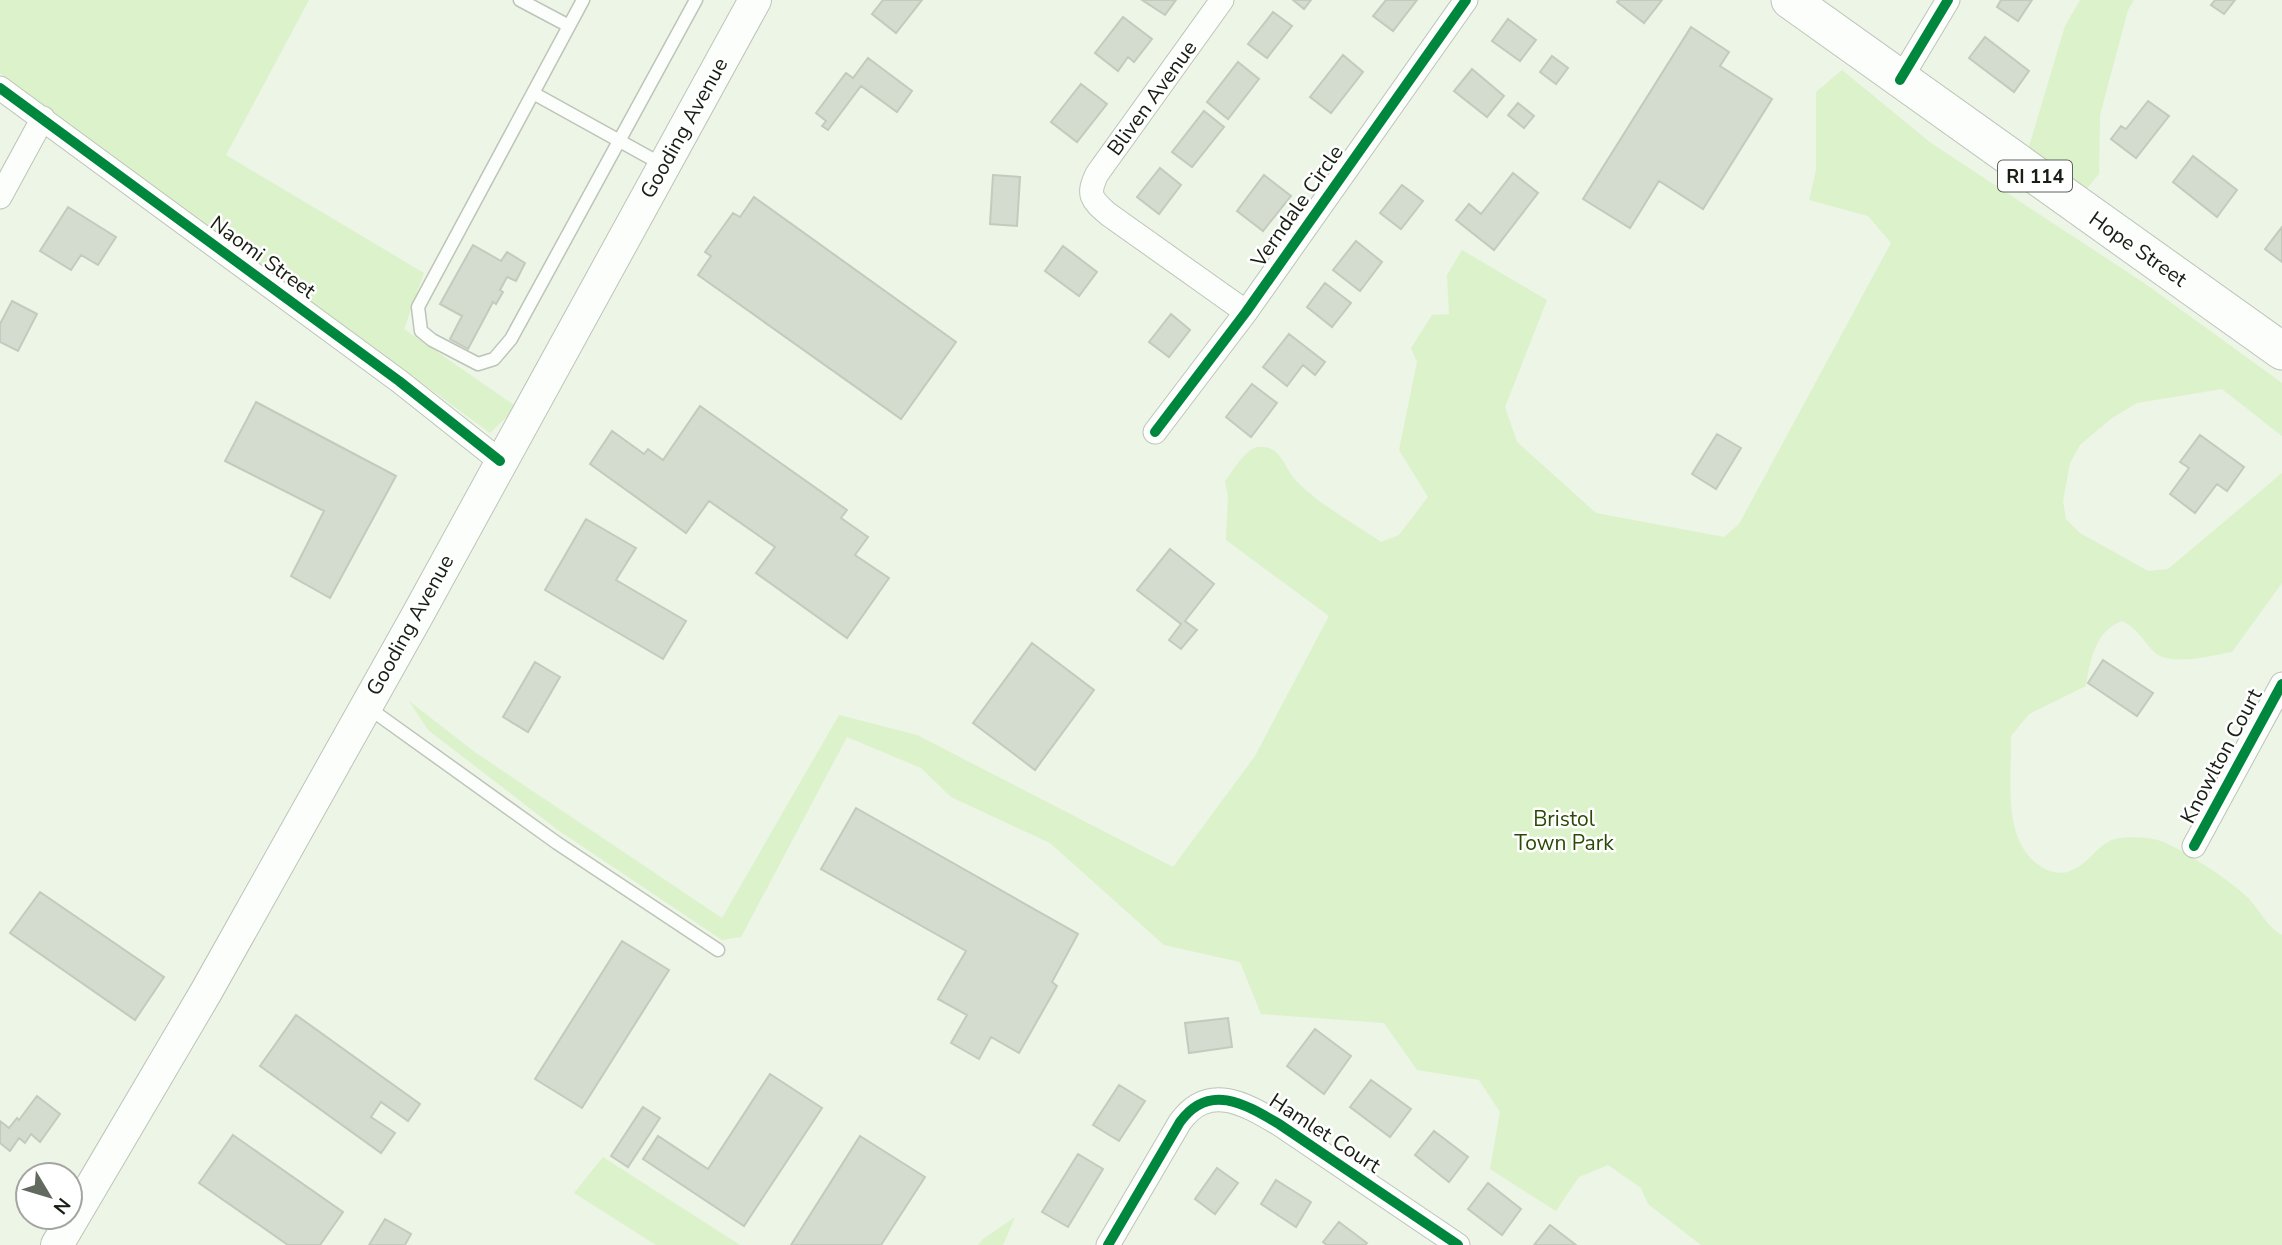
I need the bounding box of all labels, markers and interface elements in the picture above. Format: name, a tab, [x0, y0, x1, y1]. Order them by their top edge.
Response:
street label: Bliven Avenue	[1101, 35, 1203, 161]
street label: Gooding Avenue	[634, 53, 734, 203]
street label: Verndale Circle	[1244, 139, 1350, 274]
road number: RI 114	[1998, 160, 2072, 192]
street label: Hope Street	[2083, 205, 2193, 293]
street label: Naomi Street	[205, 209, 322, 305]
street label: Gooding Avenue	[360, 550, 460, 700]
street label: Knowlton Court	[2174, 683, 2269, 828]
park label: Bristol Town Park	[1514, 805, 1614, 857]
street label: Hamlet Court	[1264, 1087, 1387, 1180]
north arrow	[14, 1161, 84, 1231]
text: N	[47, 1192, 76, 1219]

